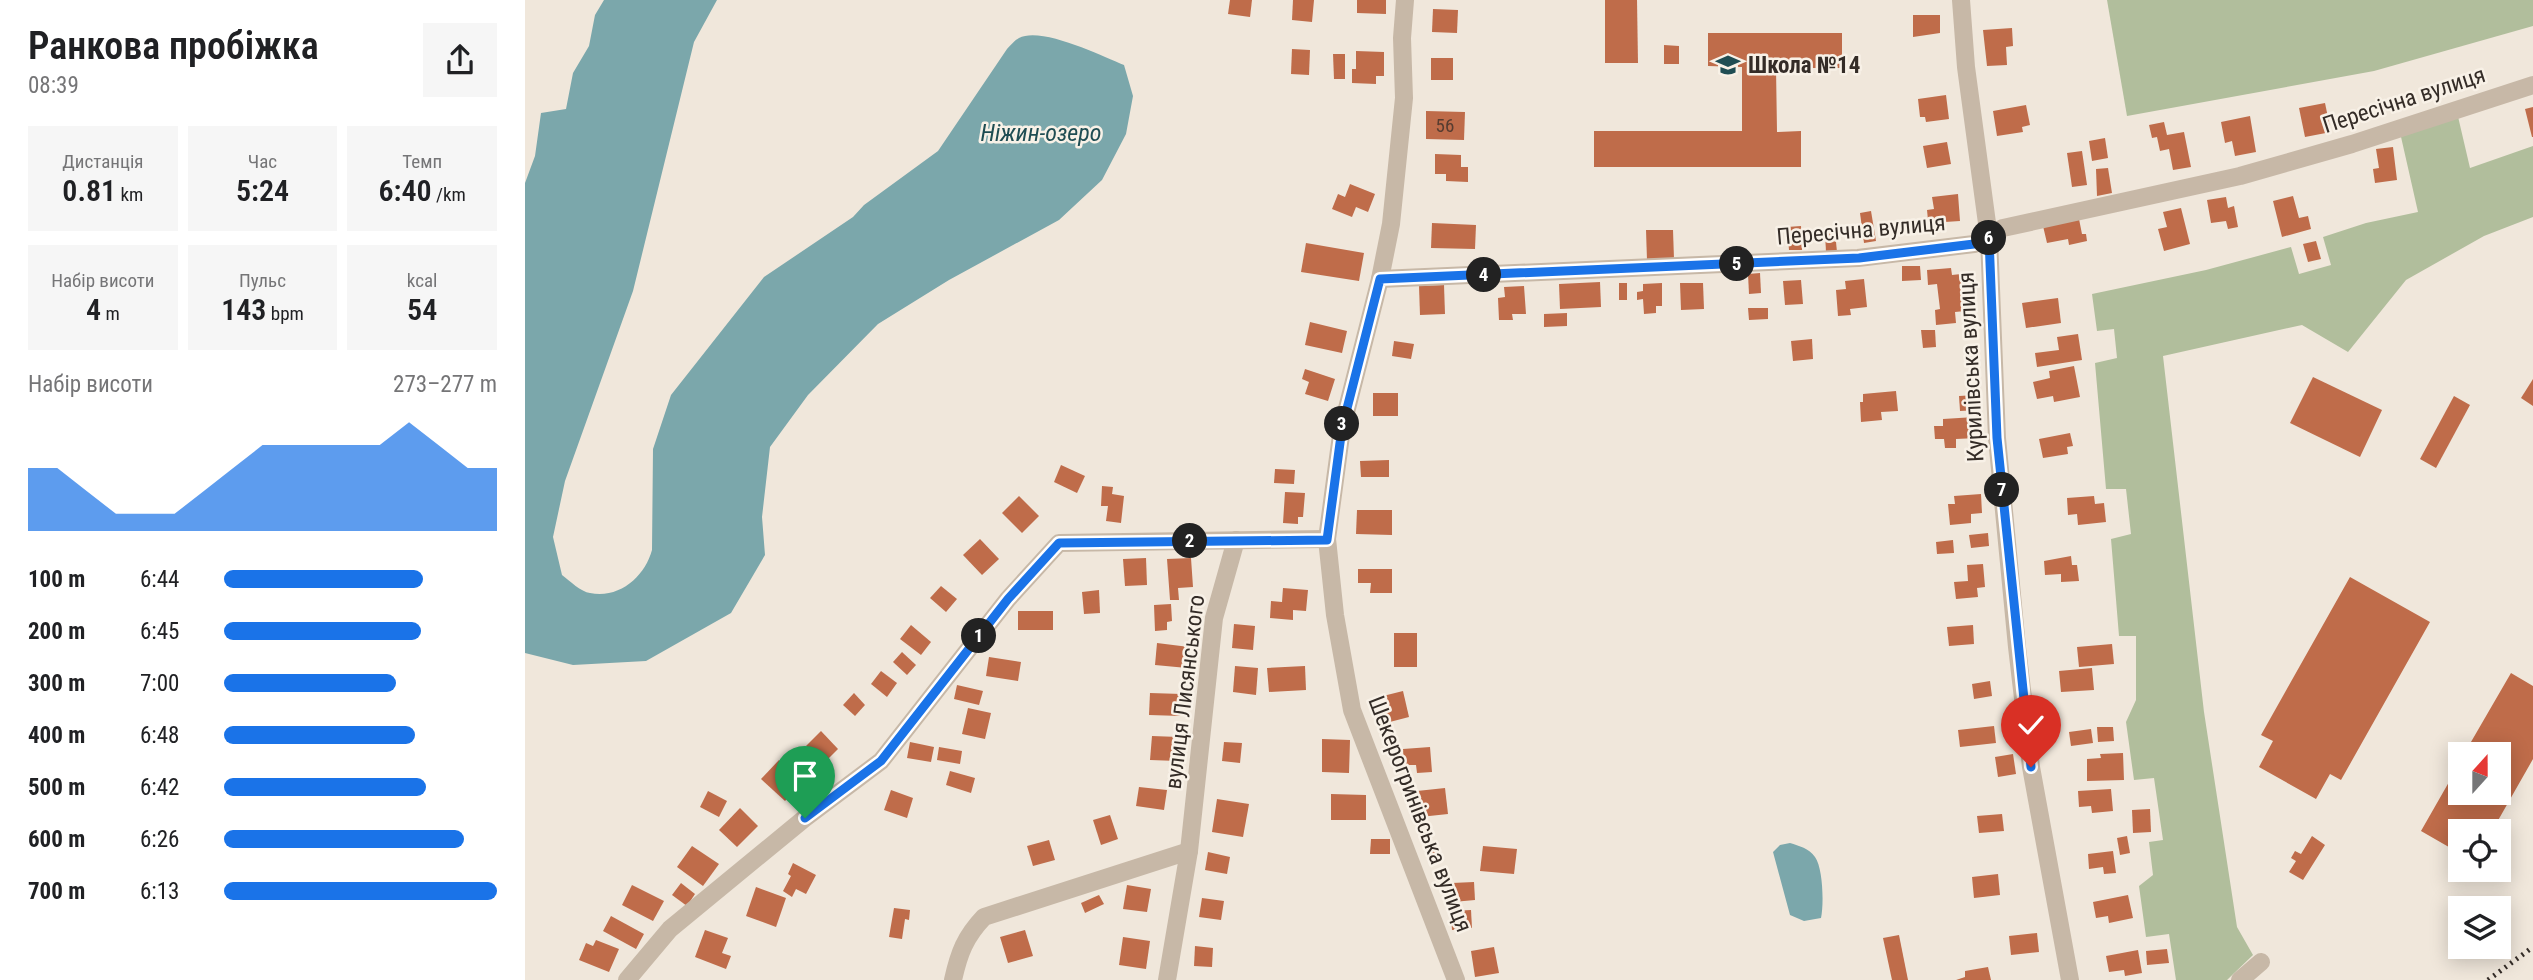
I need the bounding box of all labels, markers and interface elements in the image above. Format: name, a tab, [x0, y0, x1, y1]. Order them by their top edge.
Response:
button: share	[423, 23, 497, 97]
text: Ранкова пробіжка	[28, 24, 319, 68]
school or university icon: Школа №14	[1714, 51, 1742, 79]
place label: Школа №14	[1748, 52, 1860, 79]
street label: Пересічна вулиця	[2319, 61, 2489, 139]
text: 08:39	[28, 72, 79, 99]
house number: 56	[1436, 114, 1454, 137]
water label: Ніжин-озеро	[981, 119, 1101, 147]
text: Дистанція	[62, 150, 143, 173]
text: Час	[248, 150, 277, 173]
text: Темп	[402, 150, 442, 173]
text: 0.81	[62, 173, 116, 208]
text: 5:24	[236, 173, 289, 208]
text: 6:40	[378, 173, 432, 208]
text: km	[116, 183, 143, 206]
text: /km	[432, 183, 466, 206]
street label: Пересічна вулиця	[1775, 209, 1947, 251]
pin: 6	[1971, 220, 2007, 256]
text: 6	[1984, 226, 1993, 249]
pin: 5	[1719, 246, 1755, 282]
text: 5	[1732, 252, 1741, 275]
pin: 4	[1467, 258, 1501, 292]
text: 4	[1479, 263, 1488, 286]
text: Набір висоти	[51, 269, 154, 292]
text: Пульс	[239, 269, 286, 292]
text: kcal	[407, 269, 437, 292]
street label: Курилівська вулиця	[1953, 271, 1989, 463]
text: 4	[86, 292, 101, 327]
text: 143	[221, 292, 266, 327]
text: 54	[407, 292, 437, 327]
text: m	[101, 302, 120, 325]
text: bpm	[266, 302, 304, 325]
text: Набір висоти	[28, 371, 153, 398]
text: 273–277 m	[393, 371, 497, 398]
pin: 3	[1325, 406, 1359, 442]
text: 3	[1337, 412, 1346, 435]
pin: 7	[1985, 472, 2019, 508]
text: 7	[1997, 478, 2006, 501]
pin: 2	[1173, 524, 1207, 558]
text: 2	[1185, 529, 1194, 552]
text: 100 m	[28, 566, 85, 593]
text: 6:44	[140, 566, 179, 593]
street label: вулиця Лисянського	[1160, 593, 1210, 791]
text: 200 m	[28, 618, 85, 645]
text: 6:45	[140, 618, 179, 645]
pin: 1	[961, 618, 997, 654]
text: 1	[974, 624, 983, 647]
text: 300 m	[28, 670, 85, 697]
text: 7:00	[140, 670, 179, 697]
street label: Шекерогринівська вулиця	[1363, 692, 1477, 936]
pin	[2001, 695, 2061, 767]
icon: check	[2012, 706, 2050, 744]
text: 400 m	[28, 722, 85, 749]
text: 6:48	[140, 722, 179, 749]
north arrow	[2448, 742, 2511, 805]
map controls	[2448, 742, 2511, 959]
pin	[775, 746, 835, 818]
icon: arrive	[786, 757, 824, 795]
text: 500 m	[28, 774, 85, 801]
text: 6:42	[140, 774, 179, 801]
button: locate	[2448, 819, 2511, 882]
text: 600 m	[28, 826, 85, 853]
text: 6:26	[140, 826, 179, 853]
text: 700 m	[28, 878, 85, 905]
text: 6:13	[140, 878, 179, 905]
button: layers	[2448, 896, 2511, 959]

